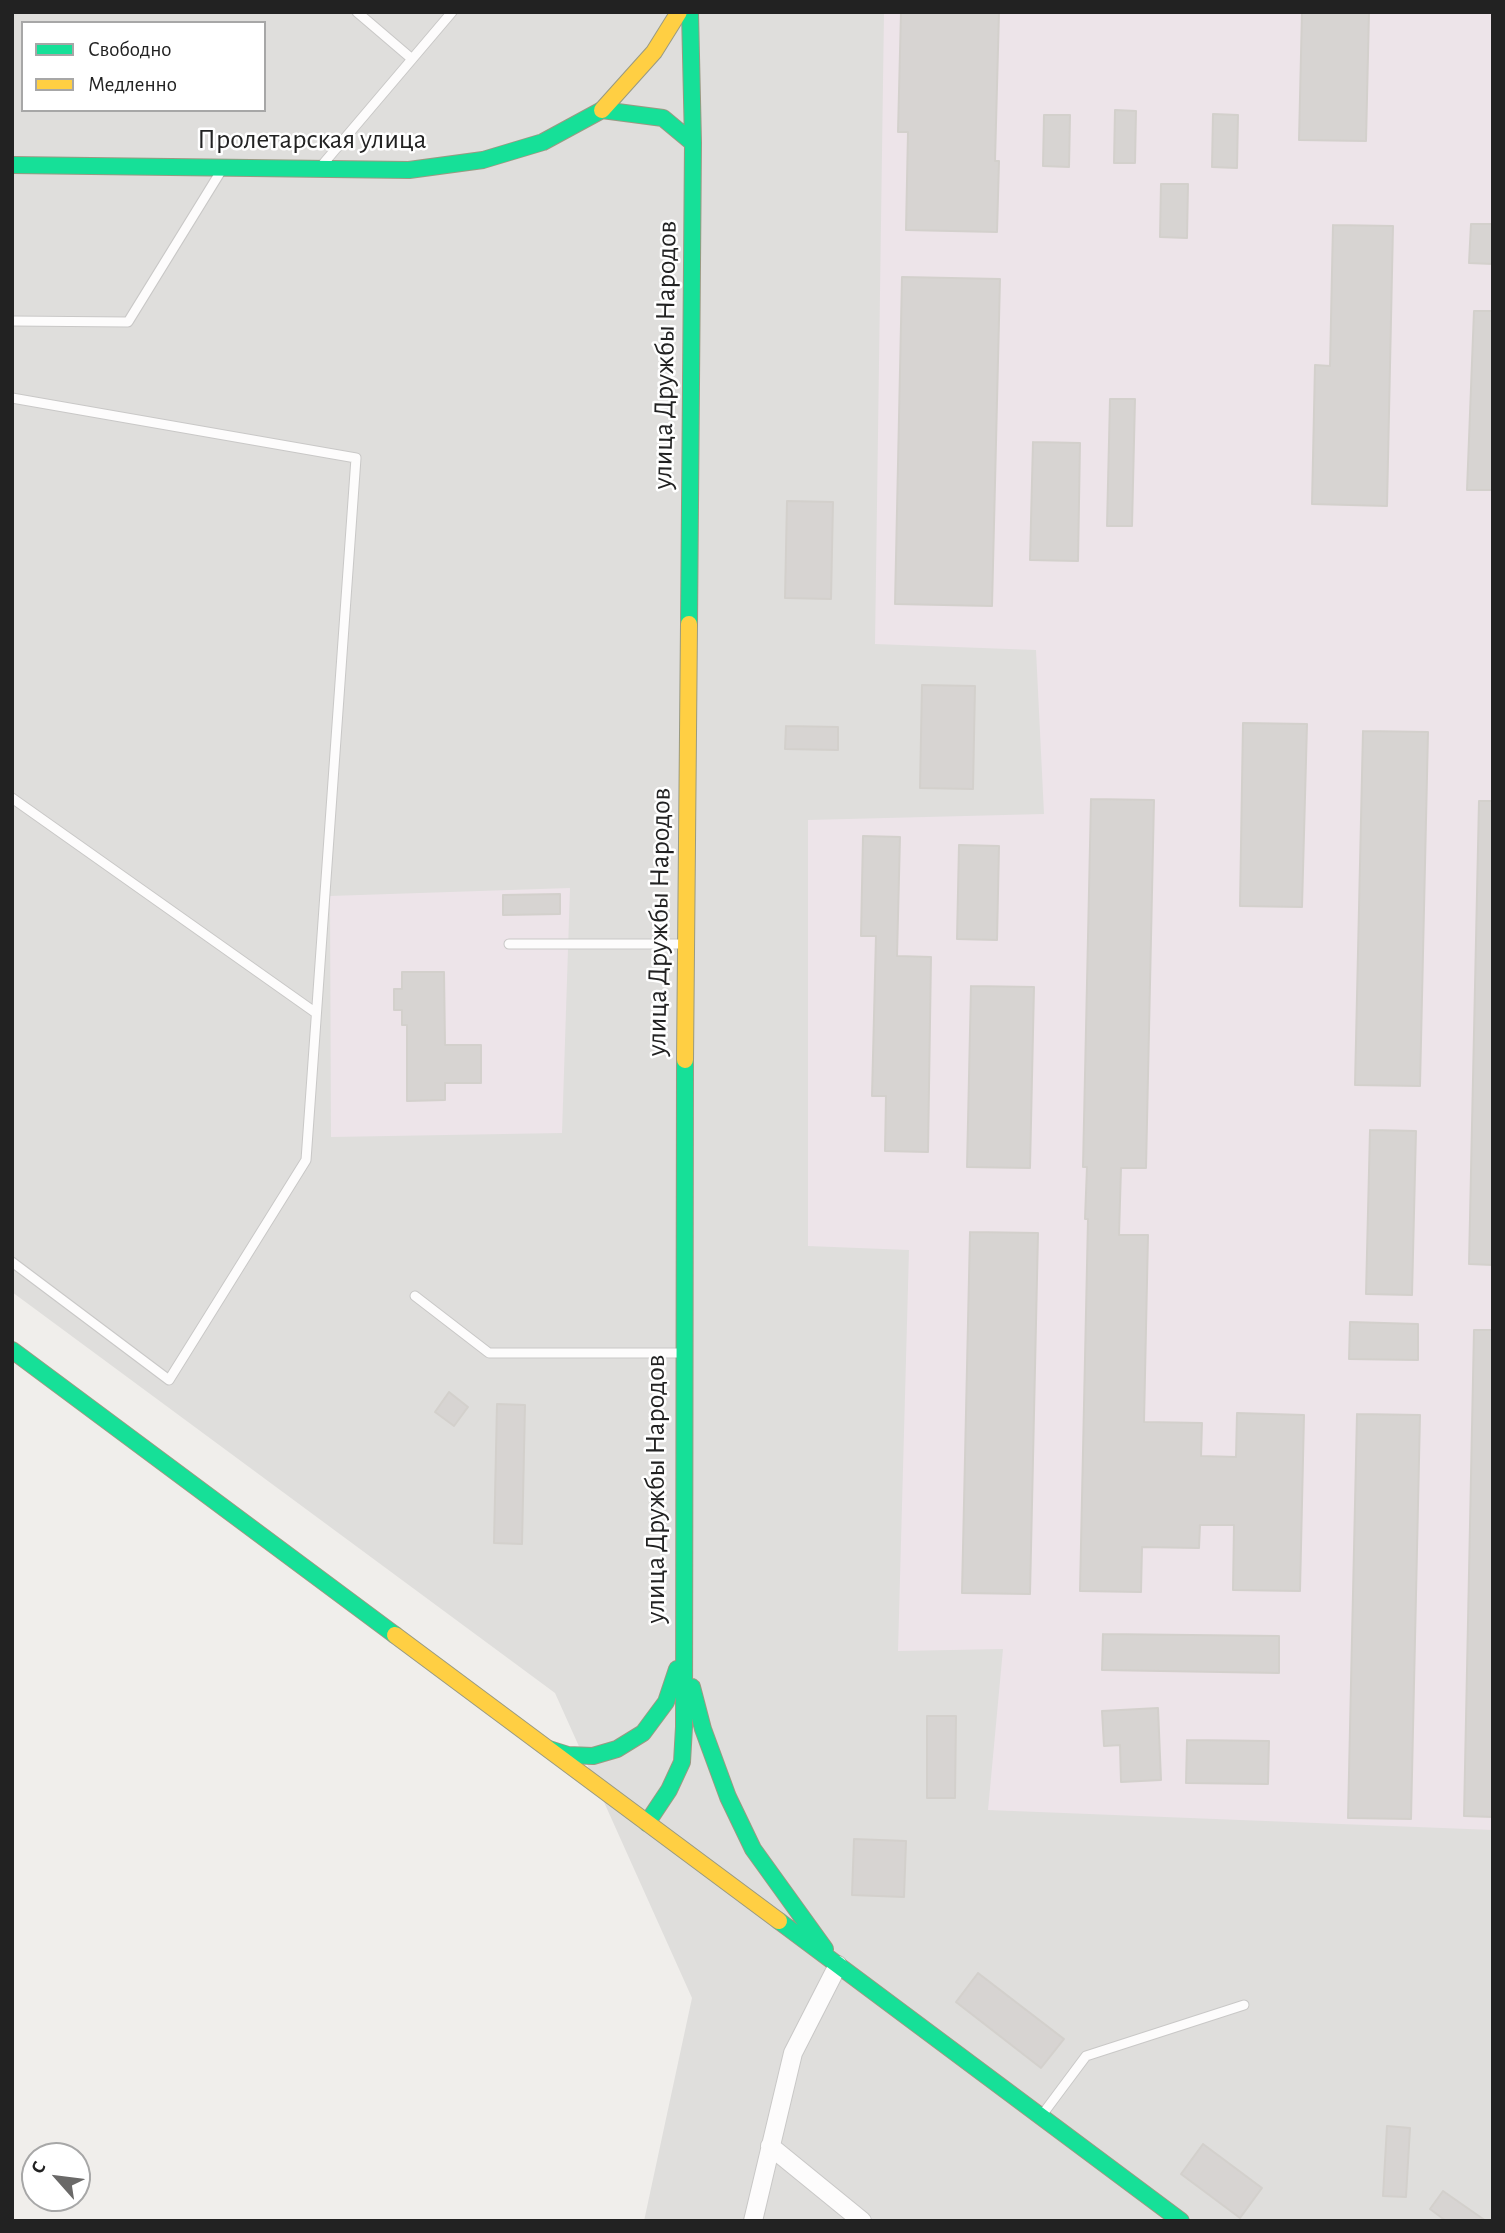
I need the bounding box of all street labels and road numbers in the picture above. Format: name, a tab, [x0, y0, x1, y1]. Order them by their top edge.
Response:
street label: Пролетарская улица	[197, 123, 427, 157]
street label: улица Дружбы Народов	[646, 220, 684, 490]
street label: улица Дружбы Народов	[640, 787, 678, 1057]
street label: улица Дружбы Народов	[639, 1355, 673, 1623]

